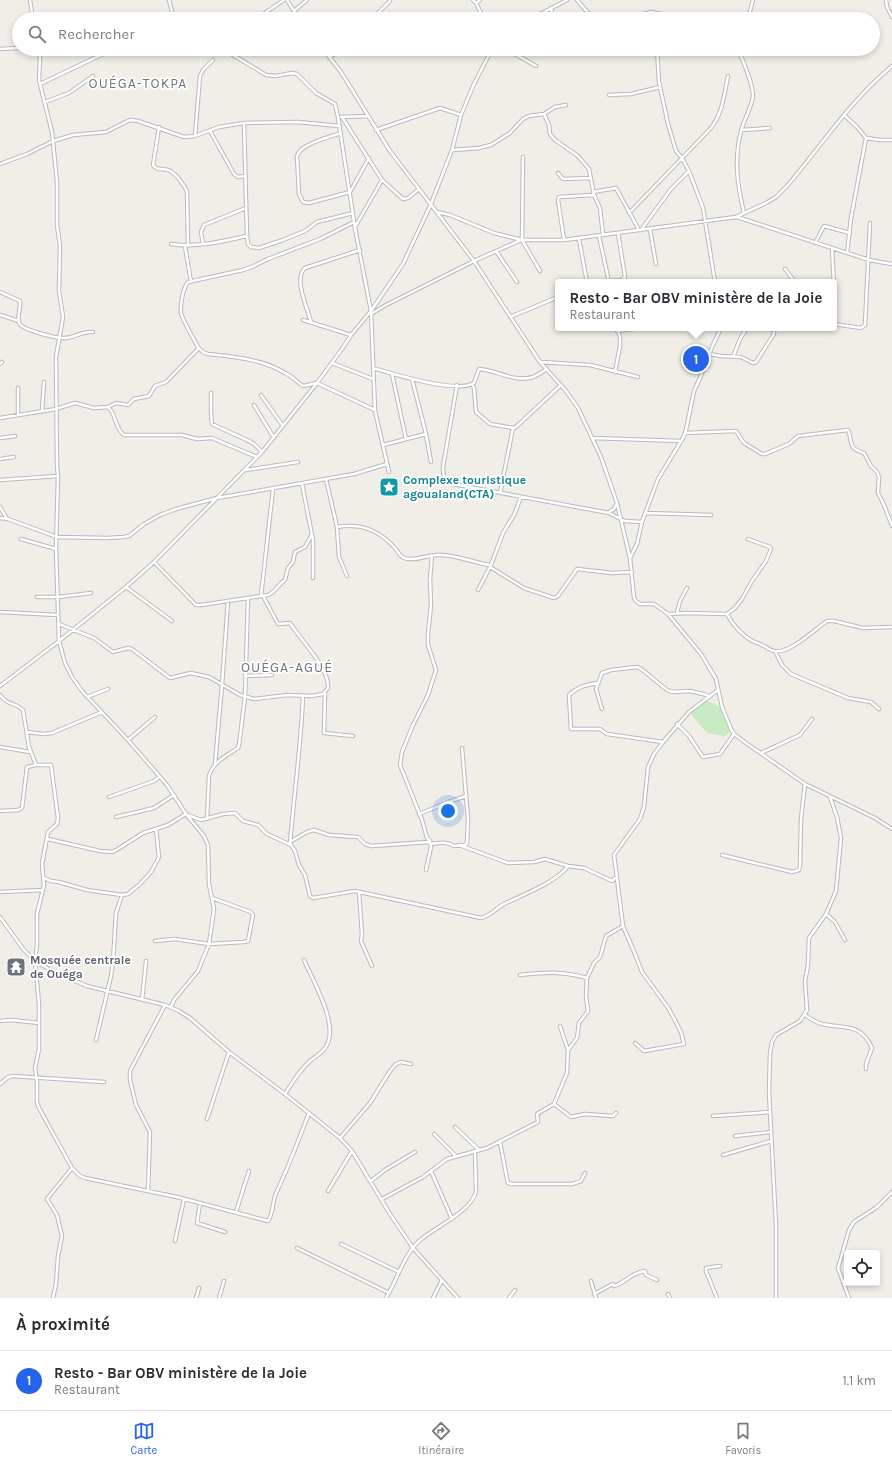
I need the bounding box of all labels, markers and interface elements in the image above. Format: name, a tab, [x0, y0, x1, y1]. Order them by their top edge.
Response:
search box	[12, 12, 880, 56]
icon: search	[26, 23, 48, 45]
text: Rechercher	[58, 25, 135, 43]
district label: OUÉGA-TOKPA	[89, 74, 187, 92]
popup	[555, 279, 837, 331]
text: Resto - Bar OBV ministère de la Joie	[569, 289, 823, 307]
text: Restaurant	[569, 307, 635, 322]
pin: 1	[683, 344, 709, 374]
place label: Complexe touristique agoualand(CTA)	[403, 473, 526, 501]
place icon: Complexe touristique agoualand(CTA)	[378, 476, 400, 498]
district label: OUÉGA-AGUÉ	[241, 658, 333, 676]
your location	[438, 801, 458, 821]
place label: Mosquée centrale de Ouéga	[30, 953, 131, 981]
temple icon: Mosquée centrale de Ouéga	[5, 956, 27, 978]
map controls	[844, 1250, 880, 1286]
button: locate	[844, 1250, 880, 1286]
text: À proximité	[16, 1314, 110, 1334]
text: Resto - Bar OBV ministère de la Joie	[54, 1364, 307, 1382]
text: 1	[27, 1373, 31, 1388]
text: 1.1 km	[843, 1373, 876, 1388]
text: Restaurant	[54, 1382, 120, 1397]
tab: Carte	[131, 1420, 157, 1457]
tab: Itinéraire	[418, 1420, 464, 1457]
tab: Favoris	[725, 1420, 761, 1457]

